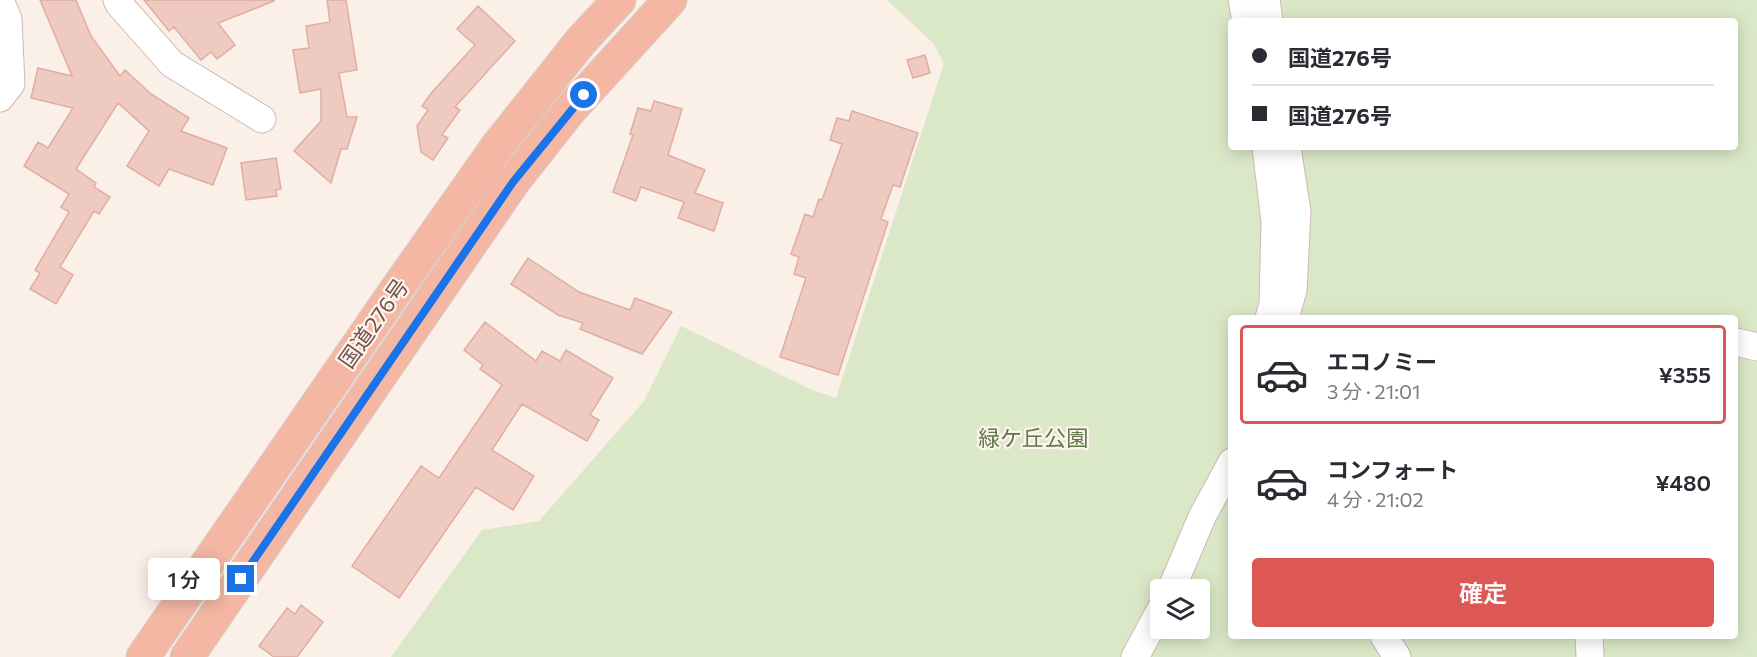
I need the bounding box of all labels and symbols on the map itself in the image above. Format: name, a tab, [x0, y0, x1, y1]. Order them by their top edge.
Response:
route start	[570, 81, 597, 108]
street label: 国道276号	[332, 273, 414, 373]
park label: 緑ケ丘公園	[978, 424, 1088, 451]
callout: 1 分	[148, 558, 220, 600]
route end	[227, 565, 254, 592]

